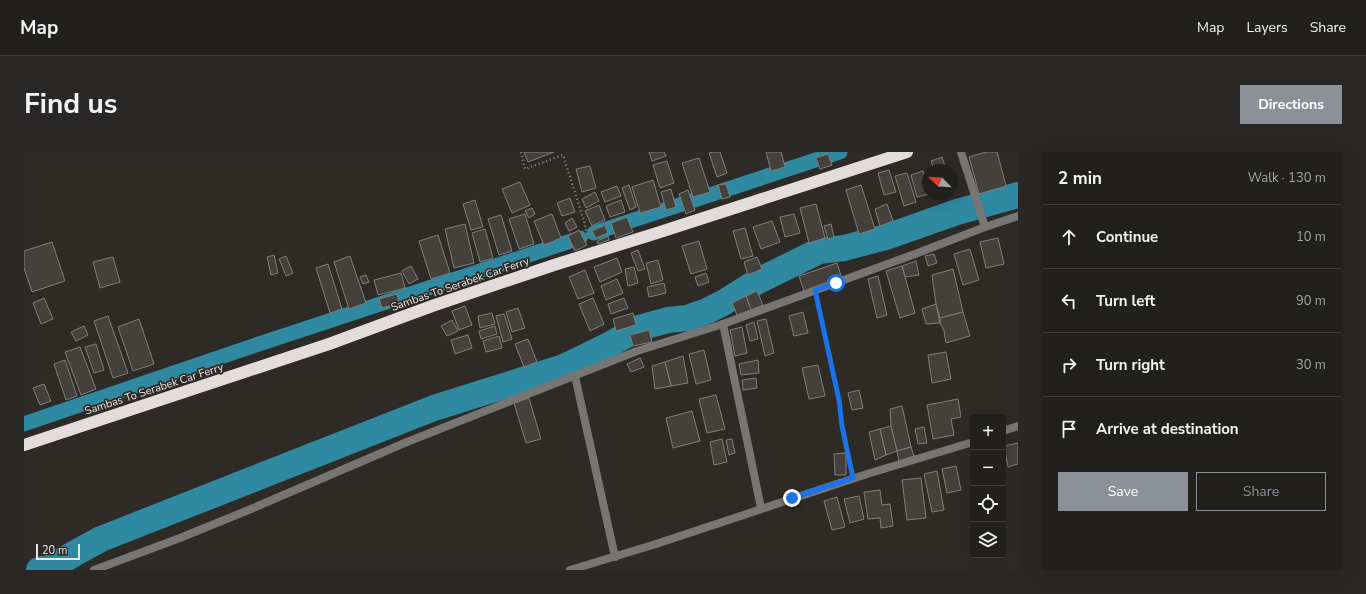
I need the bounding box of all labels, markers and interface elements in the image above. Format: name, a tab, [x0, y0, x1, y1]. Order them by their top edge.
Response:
text: Map	[20, 15, 58, 41]
text: Map	[1197, 18, 1224, 37]
text: Layers	[1246, 18, 1288, 37]
text: Share	[1310, 18, 1346, 37]
text: Find us	[24, 85, 118, 123]
button: Directions	[1240, 85, 1342, 124]
north arrow	[922, 164, 958, 200]
text: 2 min	[1058, 167, 1102, 190]
text: Walk · 130 m	[1248, 169, 1326, 187]
icon: ahead	[1058, 226, 1080, 248]
text: Continue	[1096, 227, 1158, 247]
text: 10 m	[1296, 228, 1326, 246]
street label: Sambas To Serabek Car Ferry	[389, 253, 531, 315]
route start	[827, 274, 845, 292]
icon: left	[1058, 290, 1080, 312]
text: Turn left	[1096, 291, 1155, 311]
text: 90 m	[1296, 292, 1326, 310]
icon: right	[1058, 354, 1080, 376]
text: Turn right	[1096, 355, 1165, 375]
text: 30 m	[1296, 356, 1326, 374]
street label: Sambas To Serabek Car Ferry	[83, 359, 226, 419]
map controls	[970, 414, 1006, 558]
button: +	[970, 414, 1006, 450]
icon: arrive	[1058, 418, 1080, 440]
text: Arrive at destination	[1096, 419, 1239, 439]
button: −	[970, 450, 1006, 486]
button: Save	[1058, 472, 1188, 511]
button: Share	[1196, 472, 1326, 511]
button: locate	[970, 486, 1006, 522]
route end	[783, 489, 801, 507]
button: layers	[970, 522, 1006, 558]
scale bar	[36, 542, 80, 561]
text: 20 m	[42, 543, 67, 558]

